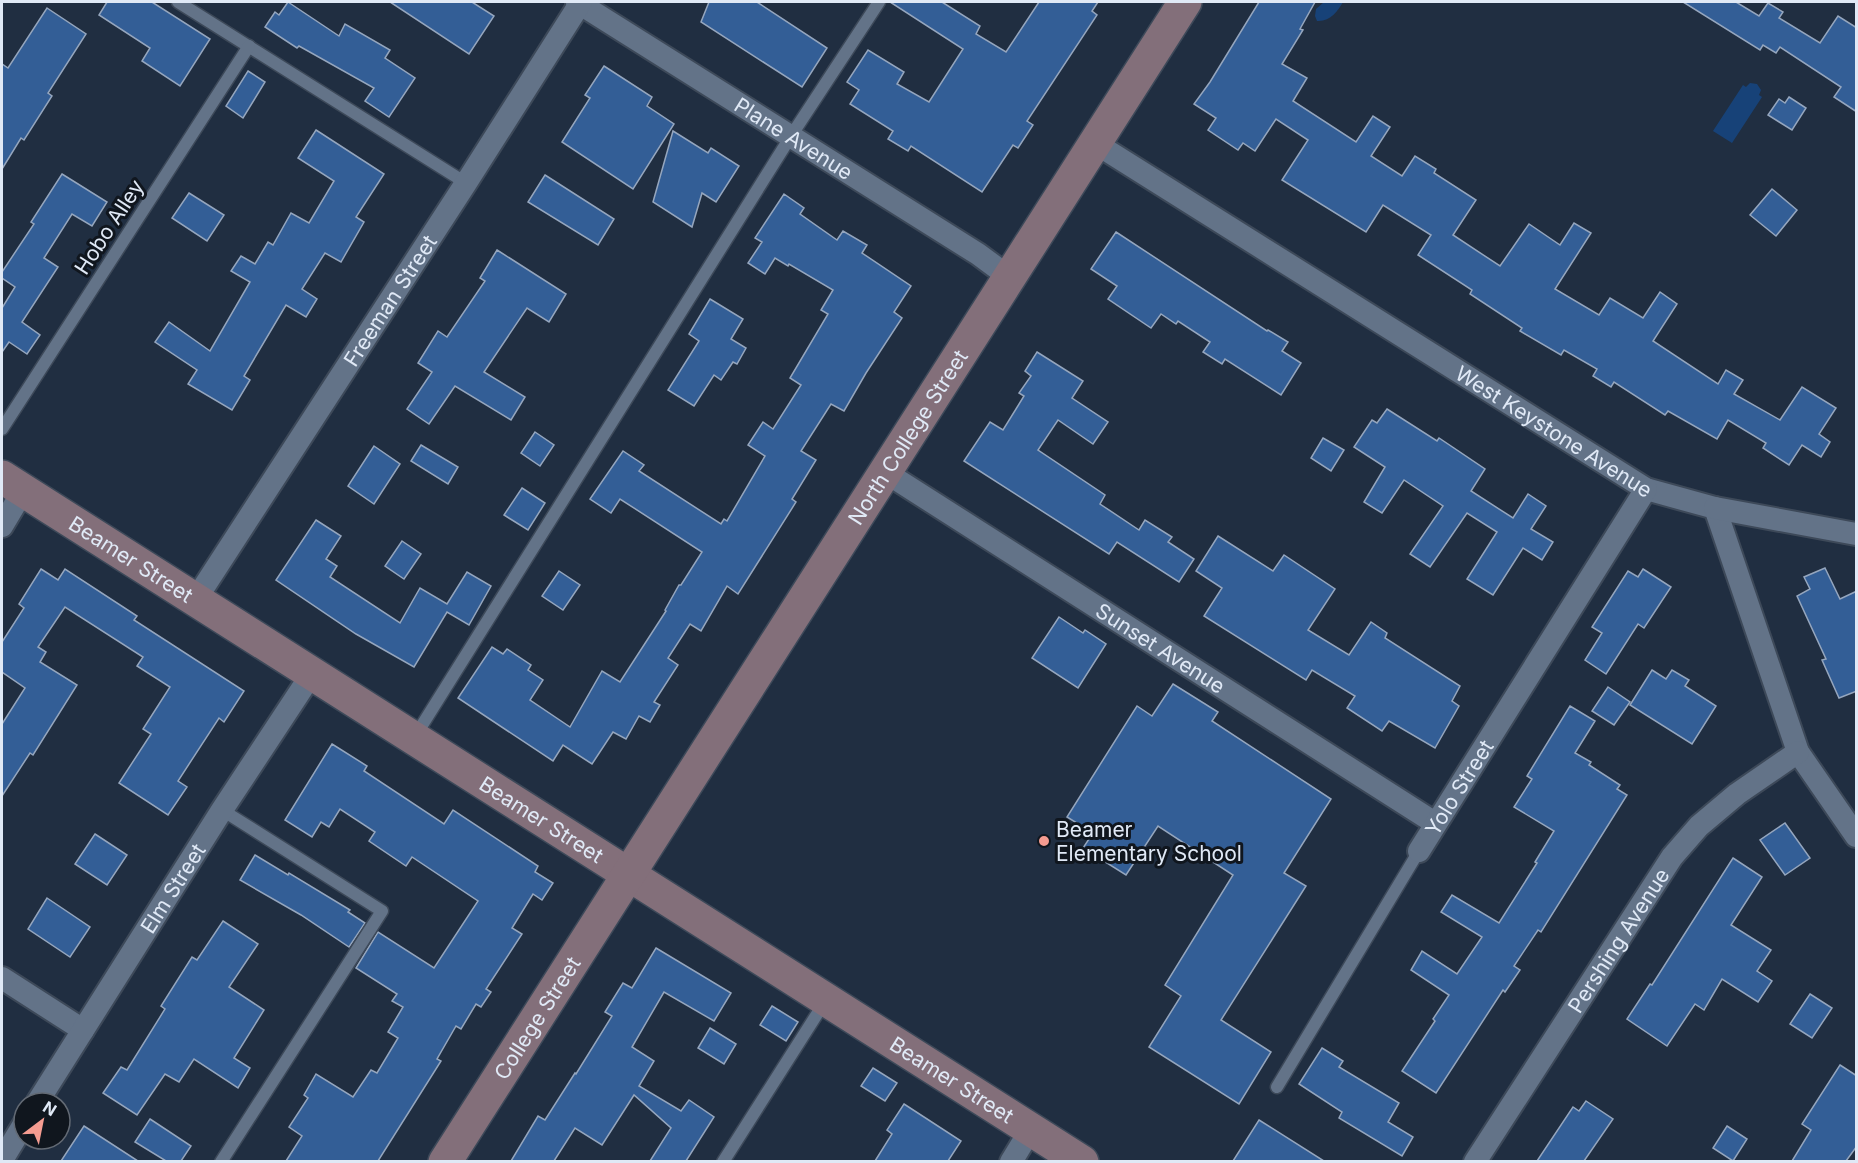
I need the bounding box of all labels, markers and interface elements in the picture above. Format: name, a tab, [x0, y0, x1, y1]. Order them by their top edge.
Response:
street label: Plane Avenue	[730, 92, 857, 185]
street label: Hobo Alley	[69, 175, 149, 279]
street label: Freeman Street	[338, 230, 442, 371]
street label: North College Street	[843, 345, 973, 529]
street label: West Keystone Avenue	[1451, 360, 1657, 502]
street label: Beamer Street	[65, 510, 198, 608]
street label: Sunset Avenue	[1091, 597, 1230, 698]
street label: Yolo Street	[1420, 735, 1498, 840]
street label: Beamer Street	[475, 771, 608, 868]
place label: Beamer Elementary School	[1056, 817, 1242, 866]
marker: Beamer Elementary School	[1037, 834, 1051, 848]
street label: Elm Street	[135, 839, 210, 938]
street label: Pershing Avenue	[1562, 863, 1674, 1017]
street label: College Street	[489, 952, 585, 1084]
street label: Beamer Street	[885, 1031, 1019, 1128]
north arrow	[12, 1091, 72, 1151]
text: N	[39, 1097, 60, 1120]

